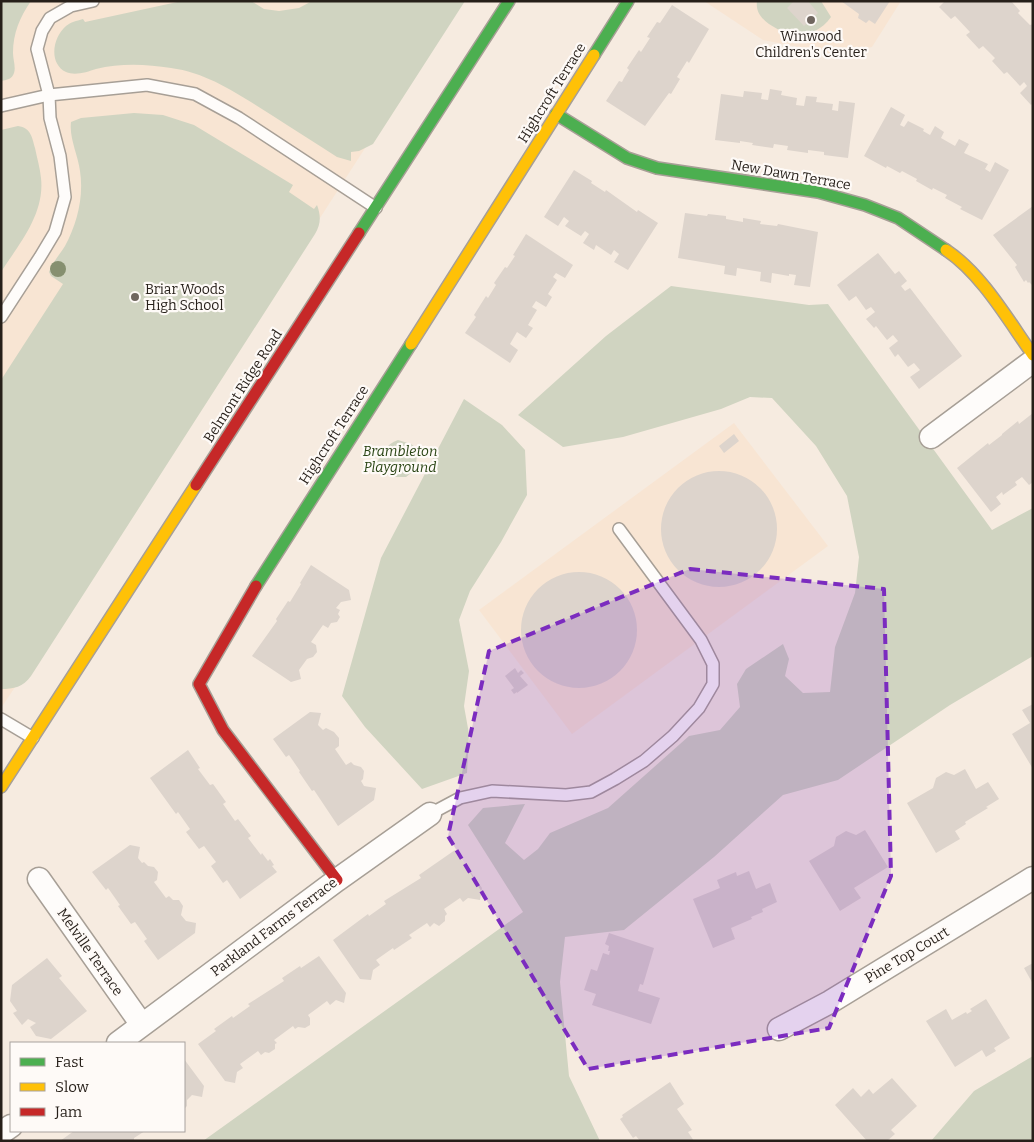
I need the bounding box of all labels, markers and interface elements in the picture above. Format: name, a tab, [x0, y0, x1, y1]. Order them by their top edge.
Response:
marker: Winwood Children's Center	[805, 14, 817, 26]
place label: Winwood Children's Center	[755, 28, 867, 61]
street label: Highcroft Terrace	[514, 40, 590, 146]
street label: New Dawn Terrace	[730, 156, 852, 194]
place label: Briar Woods High School	[145, 281, 225, 314]
marker: Briar Woods High School	[129, 291, 141, 303]
street label: Belmont Ridge Road	[200, 326, 286, 446]
street label: Highcroft Terrace	[296, 382, 372, 488]
park label: Brambleton Playground	[363, 443, 437, 476]
street label: Parkland Farms Terrace	[207, 874, 341, 980]
street label: Melville Terrace	[54, 905, 126, 999]
street label: Pine Top Court	[862, 923, 952, 987]
legend	[10, 1042, 185, 1132]
text: Fast	[55, 1053, 84, 1071]
text: Slow	[55, 1078, 90, 1096]
text: Jam	[54, 1103, 83, 1121]

